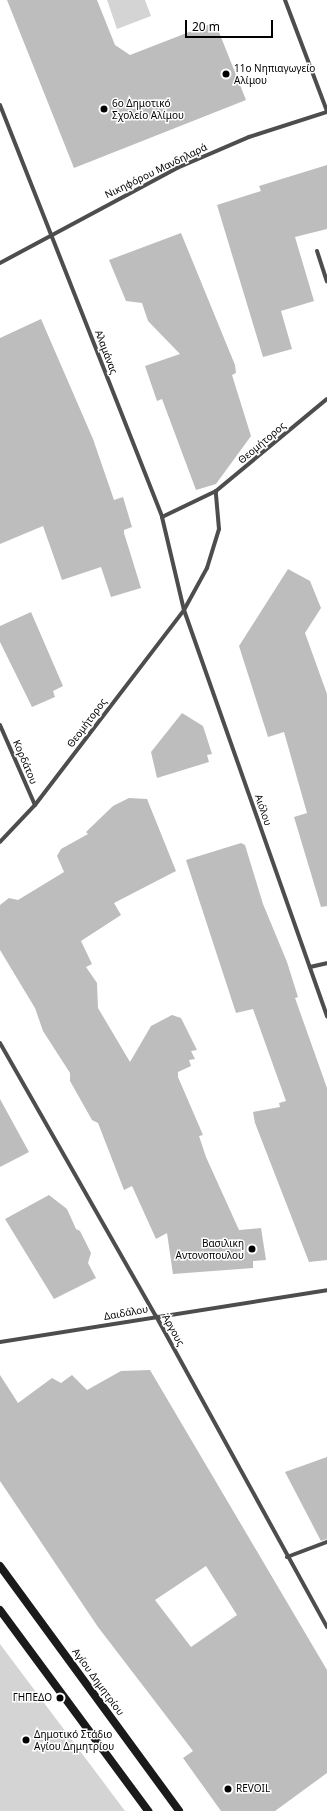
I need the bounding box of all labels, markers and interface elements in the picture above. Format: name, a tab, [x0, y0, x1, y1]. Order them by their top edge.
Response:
scale bar	[187, 12, 275, 38]
text: 20 m	[192, 18, 220, 35]
place label: 11ο Νηπιαγωγείο Αλίμου	[234, 62, 315, 86]
marker: 11ο Νηπιαγωγείο Αλίμου	[221, 69, 231, 79]
place label: 6ο Δημοτικό Σχολείο Αλίμου	[112, 97, 184, 120]
marker: 6ο Δημοτικό Σχολείο Αλίμου	[99, 104, 109, 114]
street label: Νικηφόρου Μανδηλαρά	[103, 141, 209, 201]
street label: Αλαμάνας	[92, 328, 120, 376]
street label: Θεομήτορος	[236, 420, 288, 466]
street label: Θεομήτορος	[65, 696, 109, 750]
street label: Κορδάτου	[10, 738, 40, 786]
street label: Αιόλου	[252, 793, 274, 827]
place label: Βασιλικη Αντονοπουλου	[176, 1237, 244, 1260]
marker: Βασιλικη Αντονοπουλου	[247, 1244, 257, 1254]
street label: Δαιδάλου	[103, 1303, 149, 1323]
street label: Άργους	[159, 1312, 187, 1348]
street label: Αγίου Δημητρίου	[70, 1646, 126, 1718]
place label: ΓΗΠΕΔΟ	[13, 1692, 52, 1704]
marker: ΓΗΠΕΔΟ	[55, 1693, 65, 1703]
place label: Δημοτικό Στάδιο Αγίου Δημητρίου	[34, 1728, 114, 1752]
marker: Δημοτικό Στάδιο Αγίου Δημητρίου	[21, 1735, 31, 1745]
place label: REVOIL	[236, 1783, 270, 1795]
marker: REVOIL	[223, 1784, 233, 1794]

